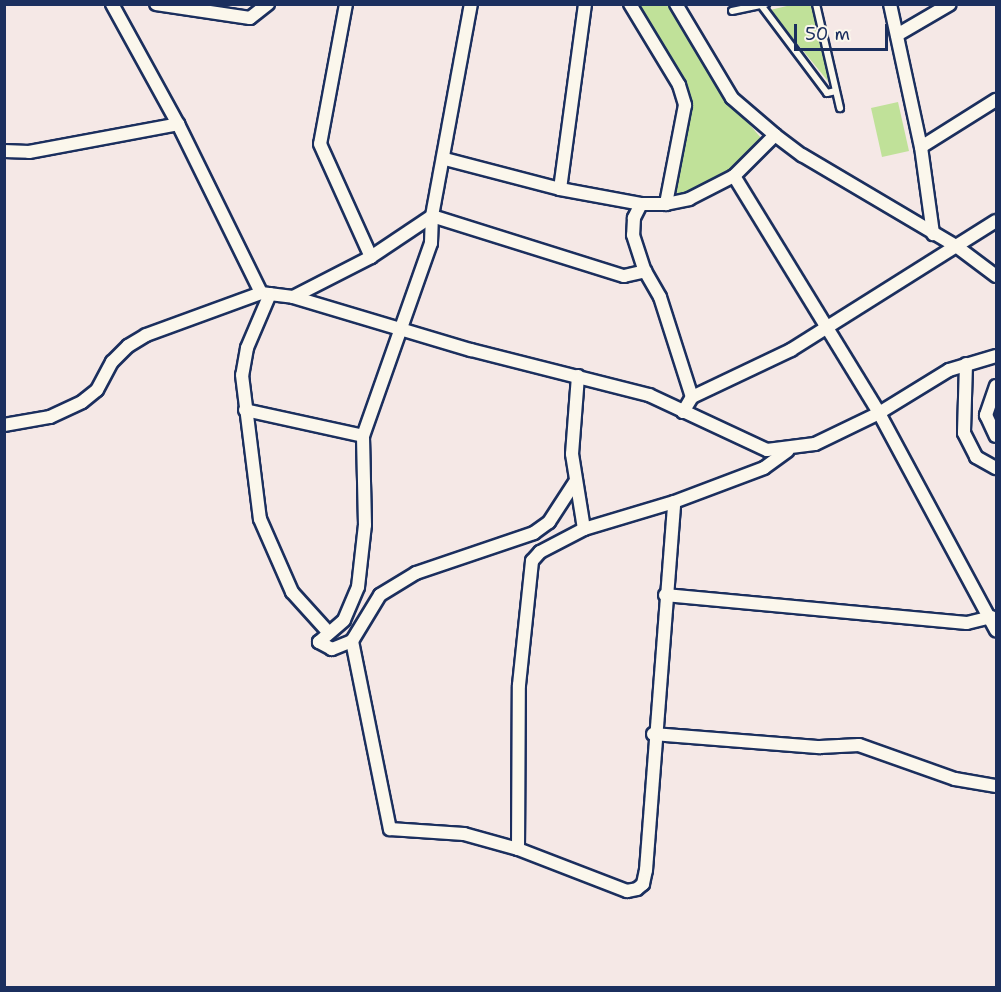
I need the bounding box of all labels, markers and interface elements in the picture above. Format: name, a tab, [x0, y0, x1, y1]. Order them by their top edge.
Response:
scale bar	[797, 12, 892, 50]
text: 50 m	[805, 22, 850, 46]

